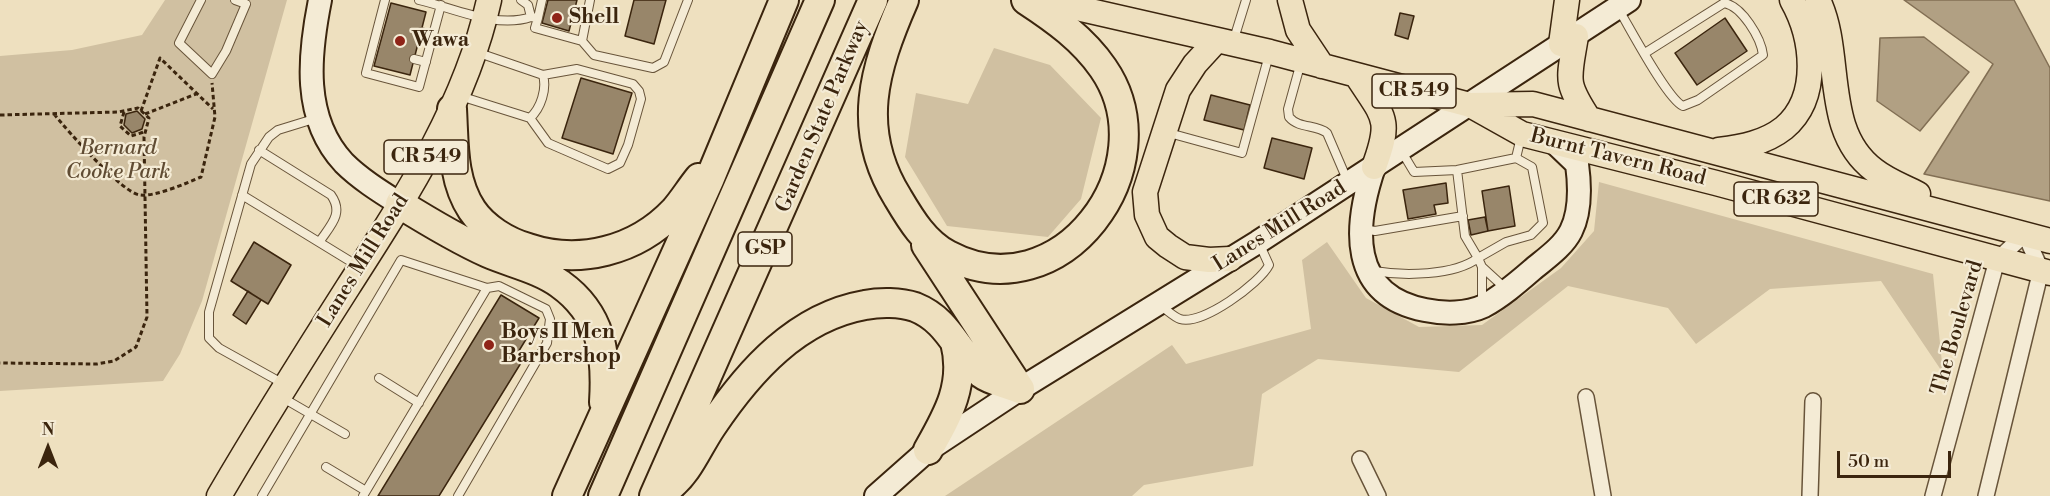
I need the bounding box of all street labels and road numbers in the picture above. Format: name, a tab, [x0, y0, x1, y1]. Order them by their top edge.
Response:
street label: Garden State Parkway	[771, 17, 875, 217]
road number: CR 549	[1372, 74, 1456, 108]
street label: Burnt Tavern Road	[1528, 124, 1708, 192]
road number: CR 549	[384, 140, 468, 174]
street label: Lanes Mill Road	[1209, 176, 1351, 278]
road number: CR 632	[1734, 182, 1818, 216]
street label: Lanes Mill Road	[313, 190, 415, 332]
road number: GSP	[738, 232, 792, 266]
street label: The Boulevard	[1927, 258, 1989, 398]

